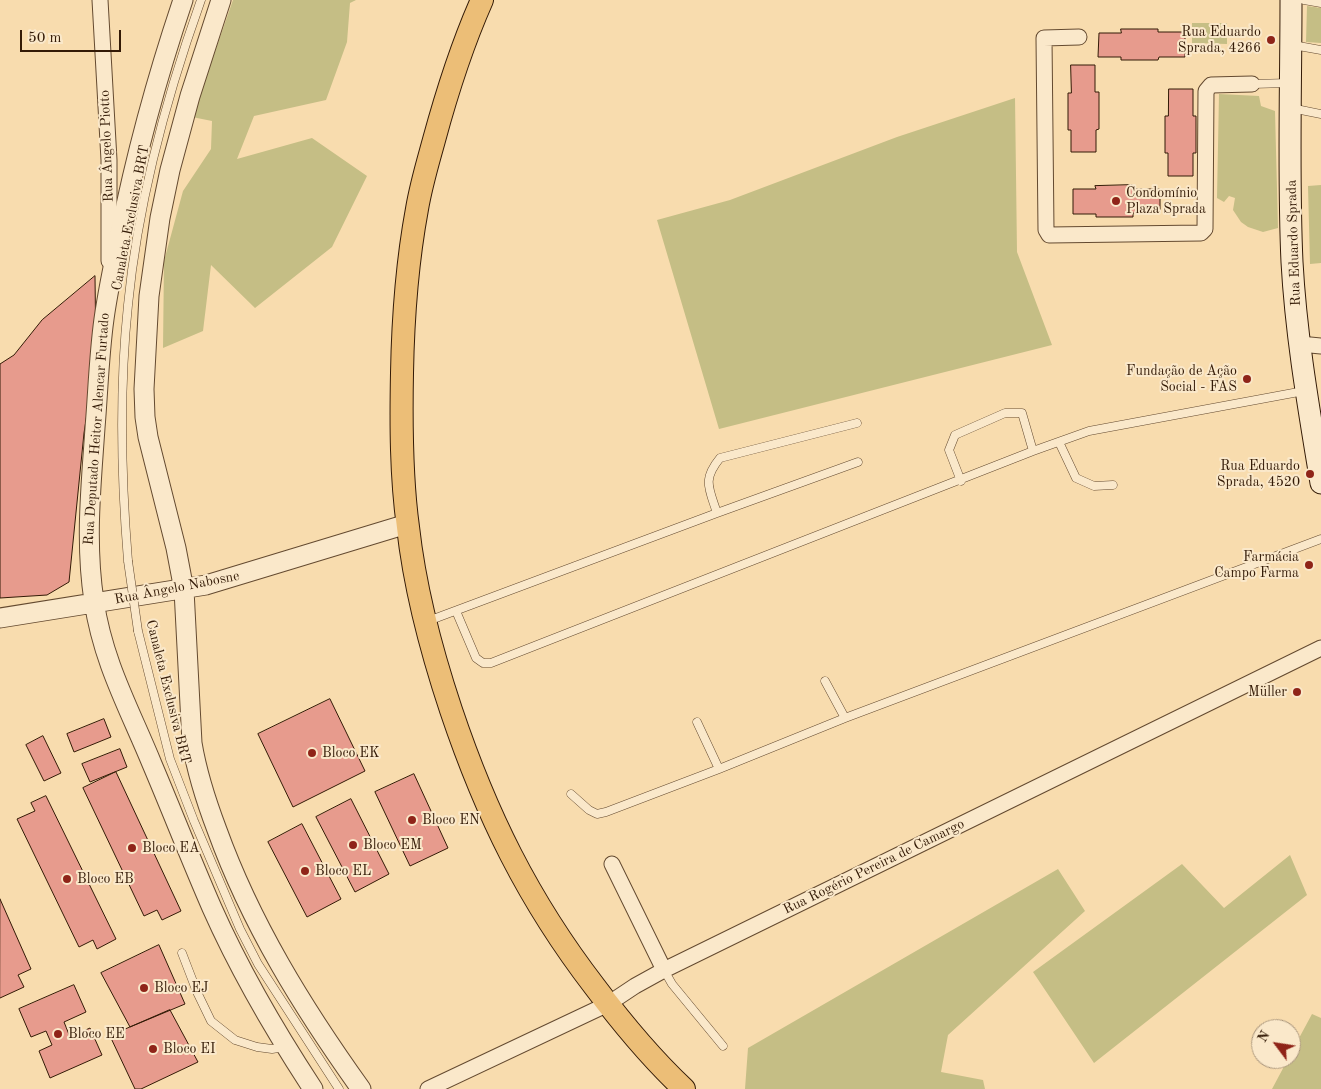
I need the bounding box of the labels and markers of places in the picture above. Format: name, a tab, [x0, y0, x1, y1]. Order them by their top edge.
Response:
place label: Rua Eduardo Sprada, 4266	[1178, 24, 1261, 56]
marker: Rua Eduardo Sprada, 4266	[1265, 34, 1277, 46]
place label: Condomínio Plaza Sprada	[1126, 185, 1206, 218]
marker: Condomínio Plaza Sprada	[1110, 195, 1122, 207]
place label: Fundação de Ação Social - FAS	[1126, 363, 1237, 396]
marker: Fundação de Ação Social - FAS	[1241, 373, 1253, 385]
place label: Rua Eduardo Sprada, 4520	[1217, 458, 1300, 491]
marker: Rua Eduardo Sprada, 4520	[1304, 468, 1316, 480]
place label: Farmácia Campo Farma	[1214, 549, 1299, 582]
marker: Farmácia Campo Farma	[1303, 559, 1315, 571]
place label: Müller	[1248, 684, 1287, 700]
marker: Müller	[1291, 686, 1303, 698]
place label: Bloco EK	[322, 745, 380, 761]
marker: Bloco EK	[306, 747, 318, 759]
place label: Bloco EN	[422, 812, 480, 828]
marker: Bloco EN	[406, 814, 418, 826]
place label: Bloco EM	[363, 837, 422, 853]
marker: Bloco EM	[347, 839, 359, 851]
place label: Bloco EA	[142, 840, 200, 856]
marker: Bloco EA	[126, 842, 138, 854]
place label: Bloco EL	[315, 863, 371, 879]
marker: Bloco EL	[299, 865, 311, 877]
place label: Bloco EB	[77, 871, 134, 887]
marker: Bloco EB	[61, 873, 73, 885]
place label: Bloco EJ	[154, 980, 209, 996]
marker: Bloco EJ	[138, 982, 150, 994]
place label: Bloco EE	[68, 1026, 125, 1042]
marker: Bloco EE	[52, 1028, 64, 1040]
place label: Bloco EI	[163, 1041, 216, 1057]
marker: Bloco EI	[147, 1043, 159, 1055]

